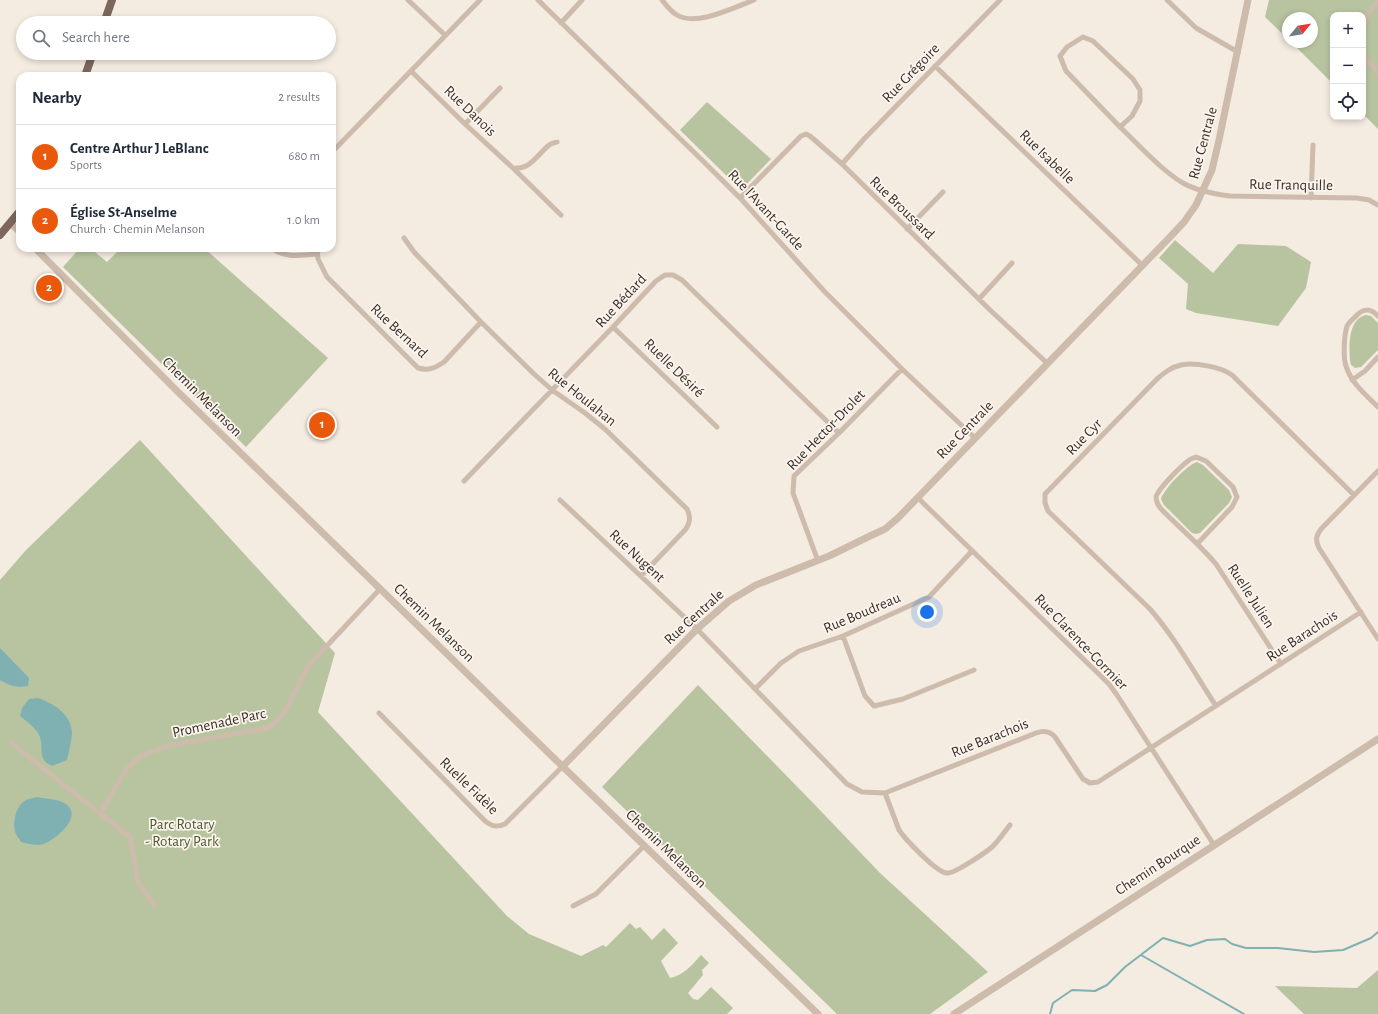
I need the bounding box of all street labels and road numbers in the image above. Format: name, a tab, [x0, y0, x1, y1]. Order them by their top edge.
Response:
street label: Rue Grégoire	[879, 41, 943, 105]
street label: Rue Danois	[441, 83, 499, 139]
street label: Rue Centrale	[1186, 105, 1220, 181]
street label: Rue Isabelle	[1017, 127, 1078, 187]
street label: Rue l'Avant-Garde	[725, 167, 807, 253]
street label: Rue Broussard	[867, 174, 937, 242]
street label: Rue Tranquille	[1249, 177, 1333, 193]
street label: Rue Bédard	[593, 271, 649, 331]
street label: Rue Bernard	[368, 301, 431, 361]
street label: Ruelle Désiré	[641, 336, 707, 400]
street label: Chemin Melanson	[159, 354, 245, 440]
street label: Rue Houlahan	[545, 365, 619, 429]
street label: Rue Hector-Drolet	[784, 387, 868, 473]
street label: Rue Centrale	[934, 398, 996, 462]
street label: Rue Cyr	[1063, 416, 1105, 458]
street label: Rue Nugent	[606, 527, 668, 585]
street label: Ruelle Julien	[1225, 561, 1277, 631]
street label: Chemin Melanson	[391, 581, 477, 665]
street label: Rue Centrale	[661, 587, 727, 647]
street label: Rue Boudreau	[821, 590, 903, 636]
street label: Rue Clarence-Cormier	[1031, 591, 1131, 693]
street label: Rue Barachois	[1264, 607, 1340, 665]
street label: Promenade Parc	[171, 706, 267, 740]
street label: Rue Barachois	[949, 716, 1031, 760]
street label: Ruelle Fidèle	[437, 755, 501, 817]
street label: Chemin Melanson	[623, 807, 709, 891]
street label: Chemin Bourque	[1113, 832, 1203, 898]

